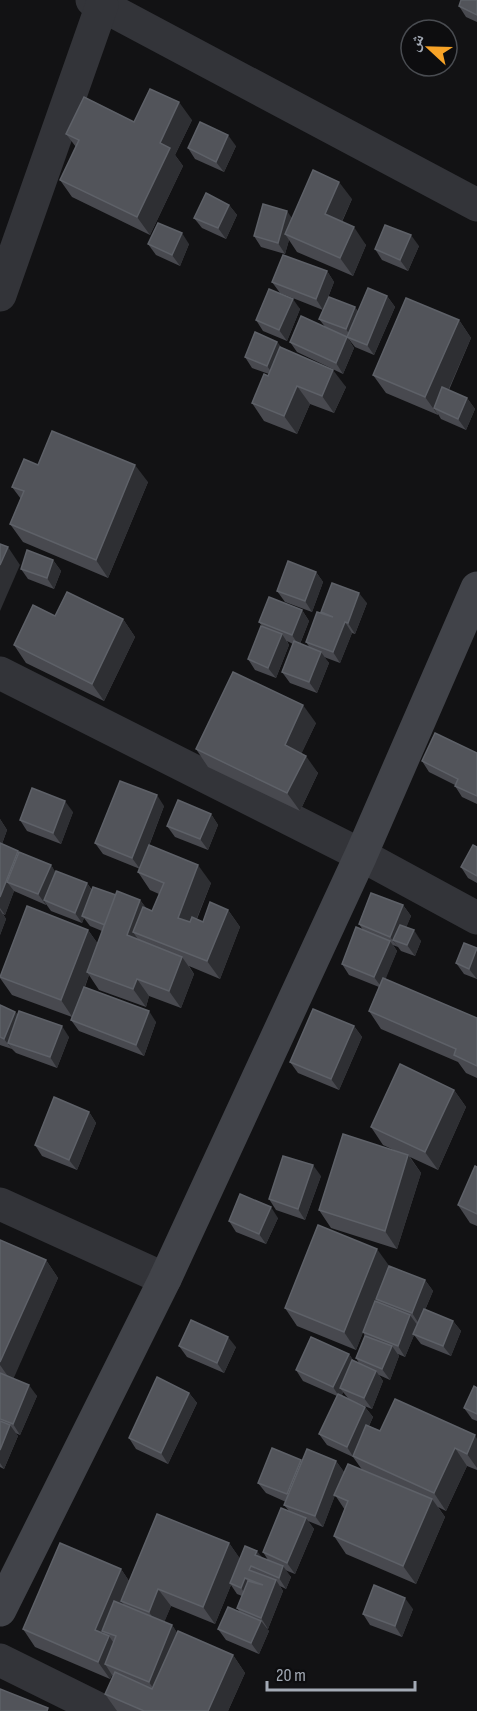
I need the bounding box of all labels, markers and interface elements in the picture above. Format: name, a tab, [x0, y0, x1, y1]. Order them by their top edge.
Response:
north arrow	[399, 18, 459, 78]
text: ش	[404, 31, 428, 54]
scale bar	[267, 1654, 416, 1692]
text: 20 m	[276, 1665, 306, 1686]

